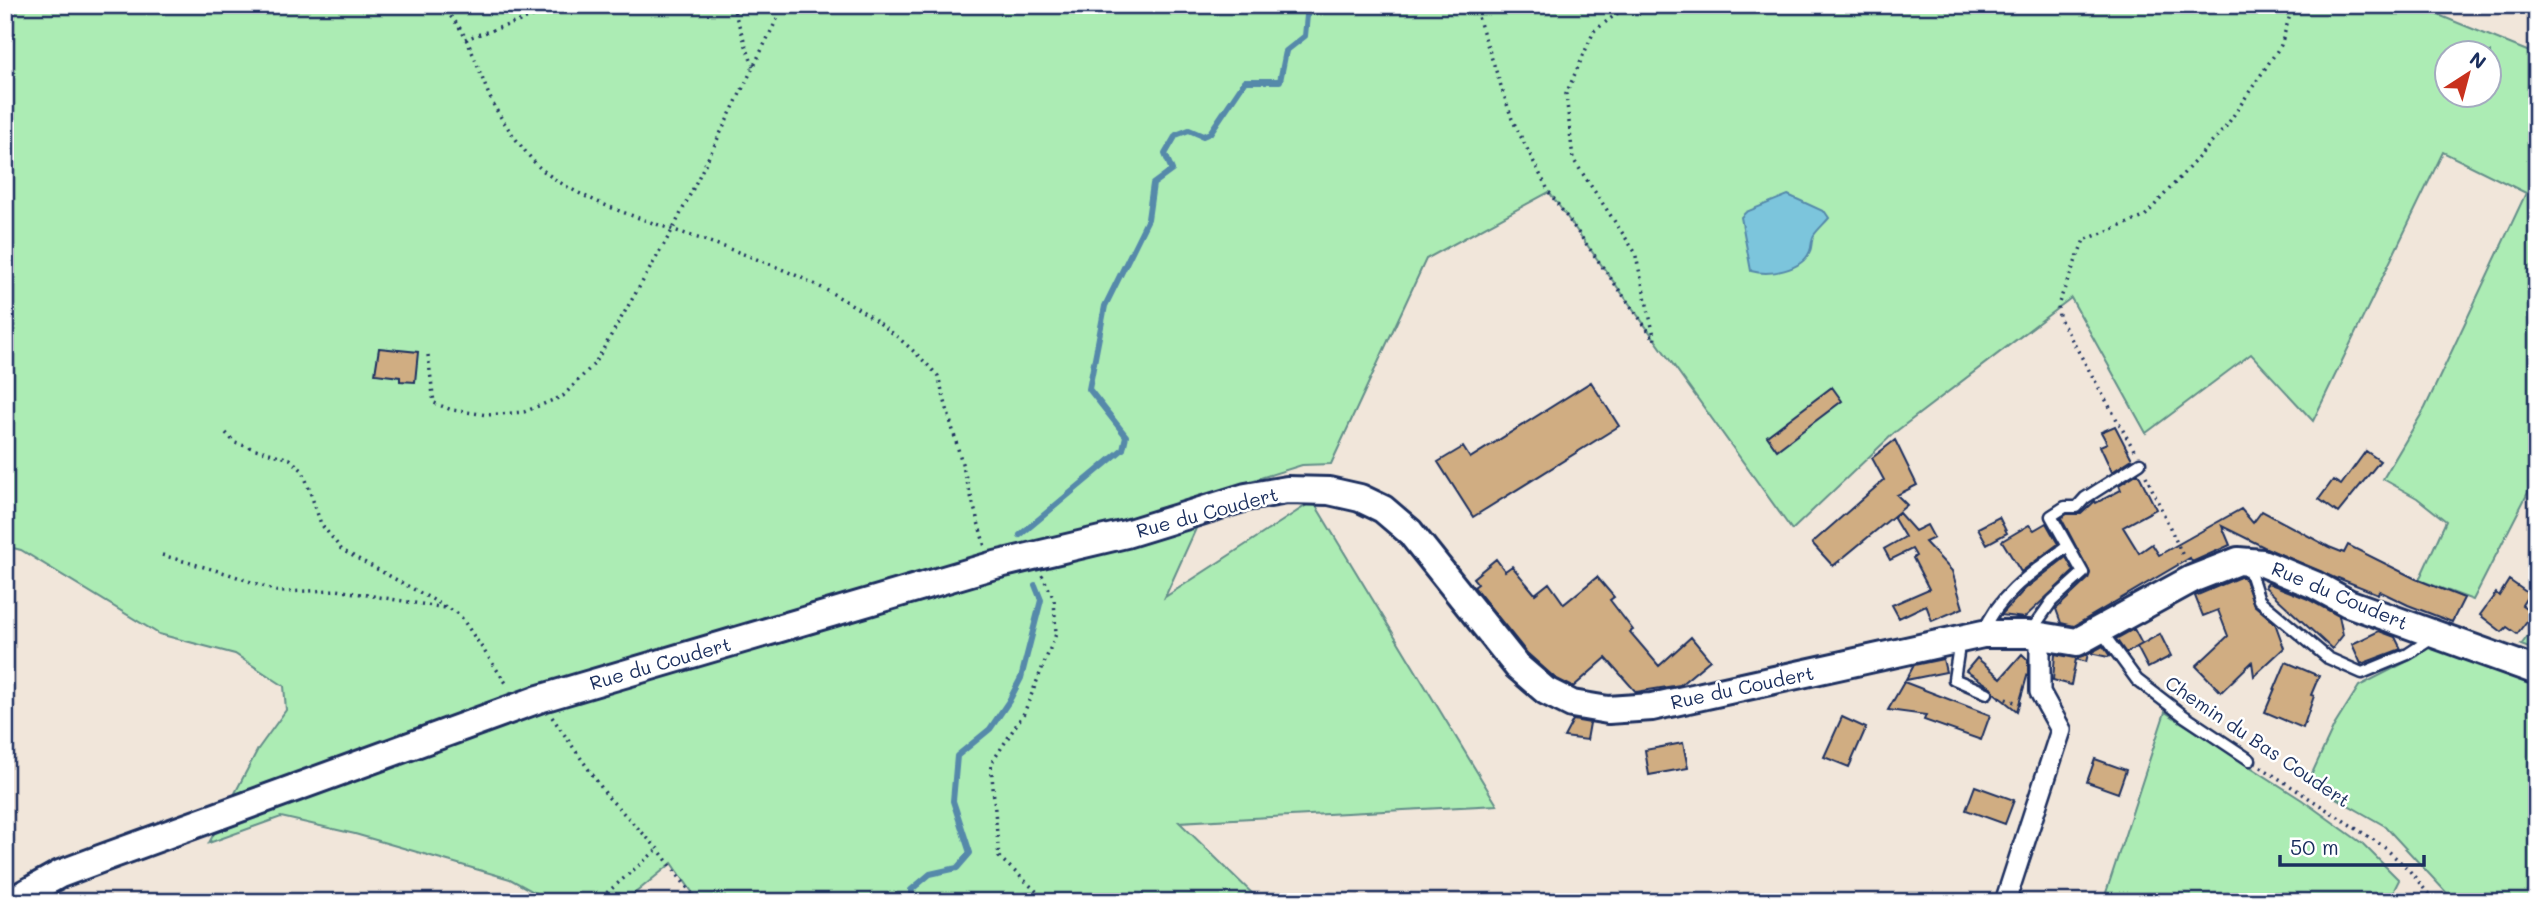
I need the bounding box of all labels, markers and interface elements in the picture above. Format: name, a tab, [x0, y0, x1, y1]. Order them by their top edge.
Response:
north arrow	[2434, 38, 2504, 108]
text: N	[2465, 45, 2491, 74]
street label: Rue du Coudert	[1133, 481, 1281, 543]
street label: Rue du Coudert	[2268, 555, 2412, 635]
street label: Rue du Coudert	[586, 631, 734, 695]
street label: Rue du Coudert	[1668, 660, 1816, 714]
street label: Chemin du Bas Coudert	[2161, 670, 2355, 812]
scale bar	[2280, 823, 2423, 867]
text: 50 m	[2290, 833, 2339, 860]

